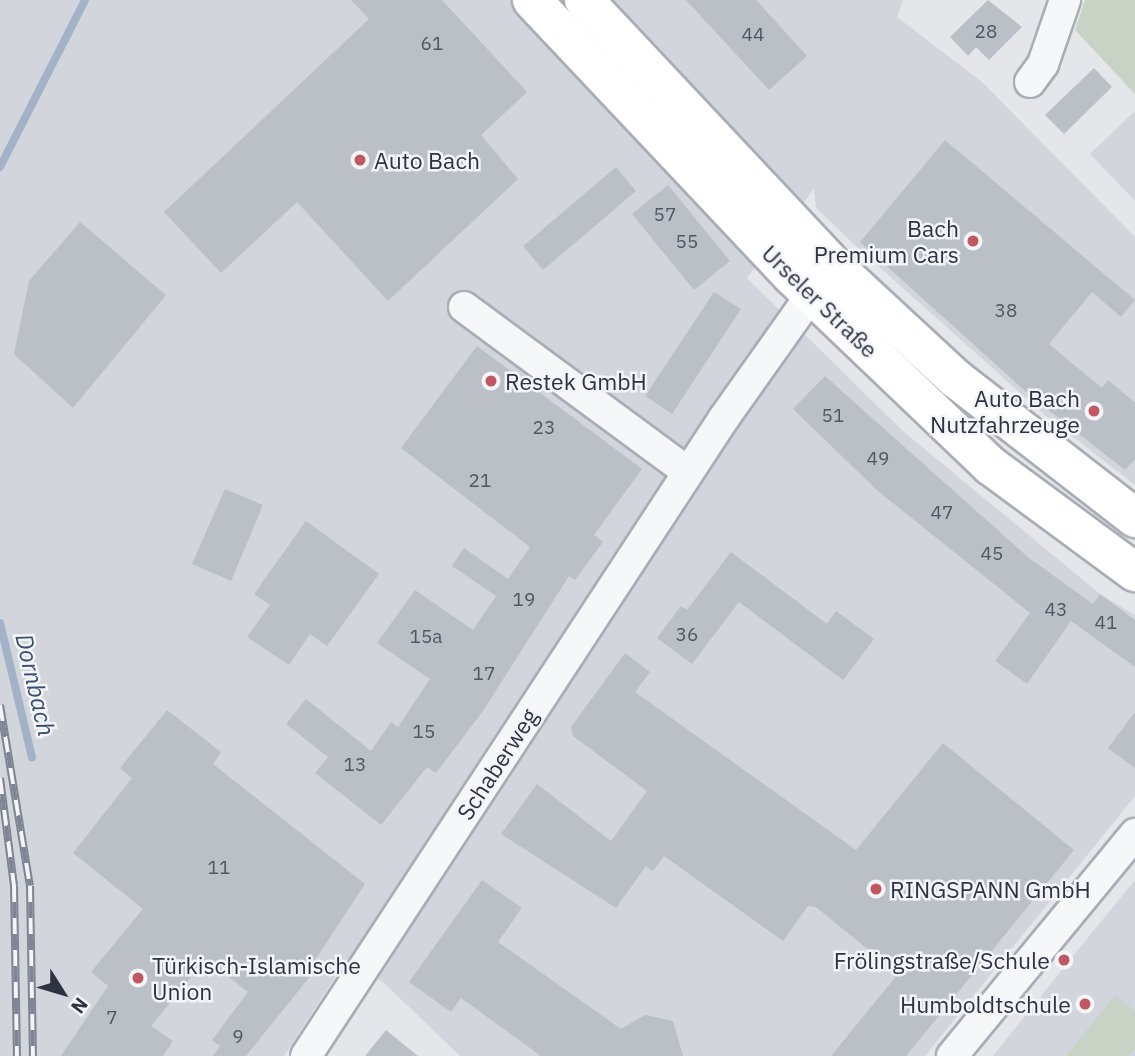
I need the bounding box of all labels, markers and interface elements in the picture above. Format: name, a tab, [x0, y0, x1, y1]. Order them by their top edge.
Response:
house number: 28	[975, 21, 997, 43]
house number: 44	[742, 24, 764, 46]
house number: 61	[421, 33, 443, 55]
place label: Auto Bach	[374, 146, 480, 174]
marker: Auto Bach	[352, 152, 368, 168]
house number: 57	[654, 204, 676, 226]
place label: Bach Premium Cars	[814, 214, 959, 268]
house number: 55	[676, 231, 698, 253]
marker: Bach Premium Cars	[965, 233, 981, 249]
street label: Urseler Straße	[756, 239, 884, 363]
house number: 38	[995, 300, 1017, 322]
place label: Restek GmbH	[505, 367, 647, 395]
marker: Restek GmbH	[483, 373, 499, 389]
place label: Auto Bach Nutzfahrzeuge	[930, 384, 1080, 438]
marker: Auto Bach Nutzfahrzeuge	[1086, 403, 1102, 419]
house number: 51	[822, 405, 844, 427]
house number: 23	[533, 417, 555, 439]
house number: 49	[867, 448, 889, 470]
house number: 21	[469, 470, 491, 492]
house number: 47	[931, 502, 953, 524]
house number: 45	[981, 543, 1003, 565]
house number: 19	[513, 589, 535, 611]
house number: 43	[1045, 599, 1067, 621]
house number: 41	[1095, 612, 1117, 634]
house number: 36	[676, 624, 698, 646]
house number: 15a	[410, 626, 442, 648]
water label: Dornbach	[9, 631, 61, 739]
house number: 17	[473, 663, 495, 685]
street label: Schaberweg	[451, 703, 543, 825]
house number: 15	[413, 721, 435, 743]
house number: 13	[344, 754, 366, 776]
house number: 11	[208, 857, 230, 879]
place label: RINGSPANN GmbH	[890, 875, 1091, 903]
marker: RINGSPANN GmbH	[868, 881, 884, 897]
place label: Frölingstraße/Schule	[834, 946, 1050, 974]
place label: Türkisch-Islamische Union	[152, 951, 361, 1005]
marker: Frölingstraße/Schule	[1056, 952, 1072, 968]
north arrow	[28, 958, 98, 1028]
marker: Türkisch-Islamische Union	[130, 970, 146, 986]
place label: Humboldtschule	[900, 990, 1071, 1018]
text: N	[66, 993, 94, 1018]
marker: Humboldtschule	[1077, 996, 1093, 1012]
house number: 7	[106, 1007, 118, 1029]
house number: 9	[232, 1026, 244, 1048]

